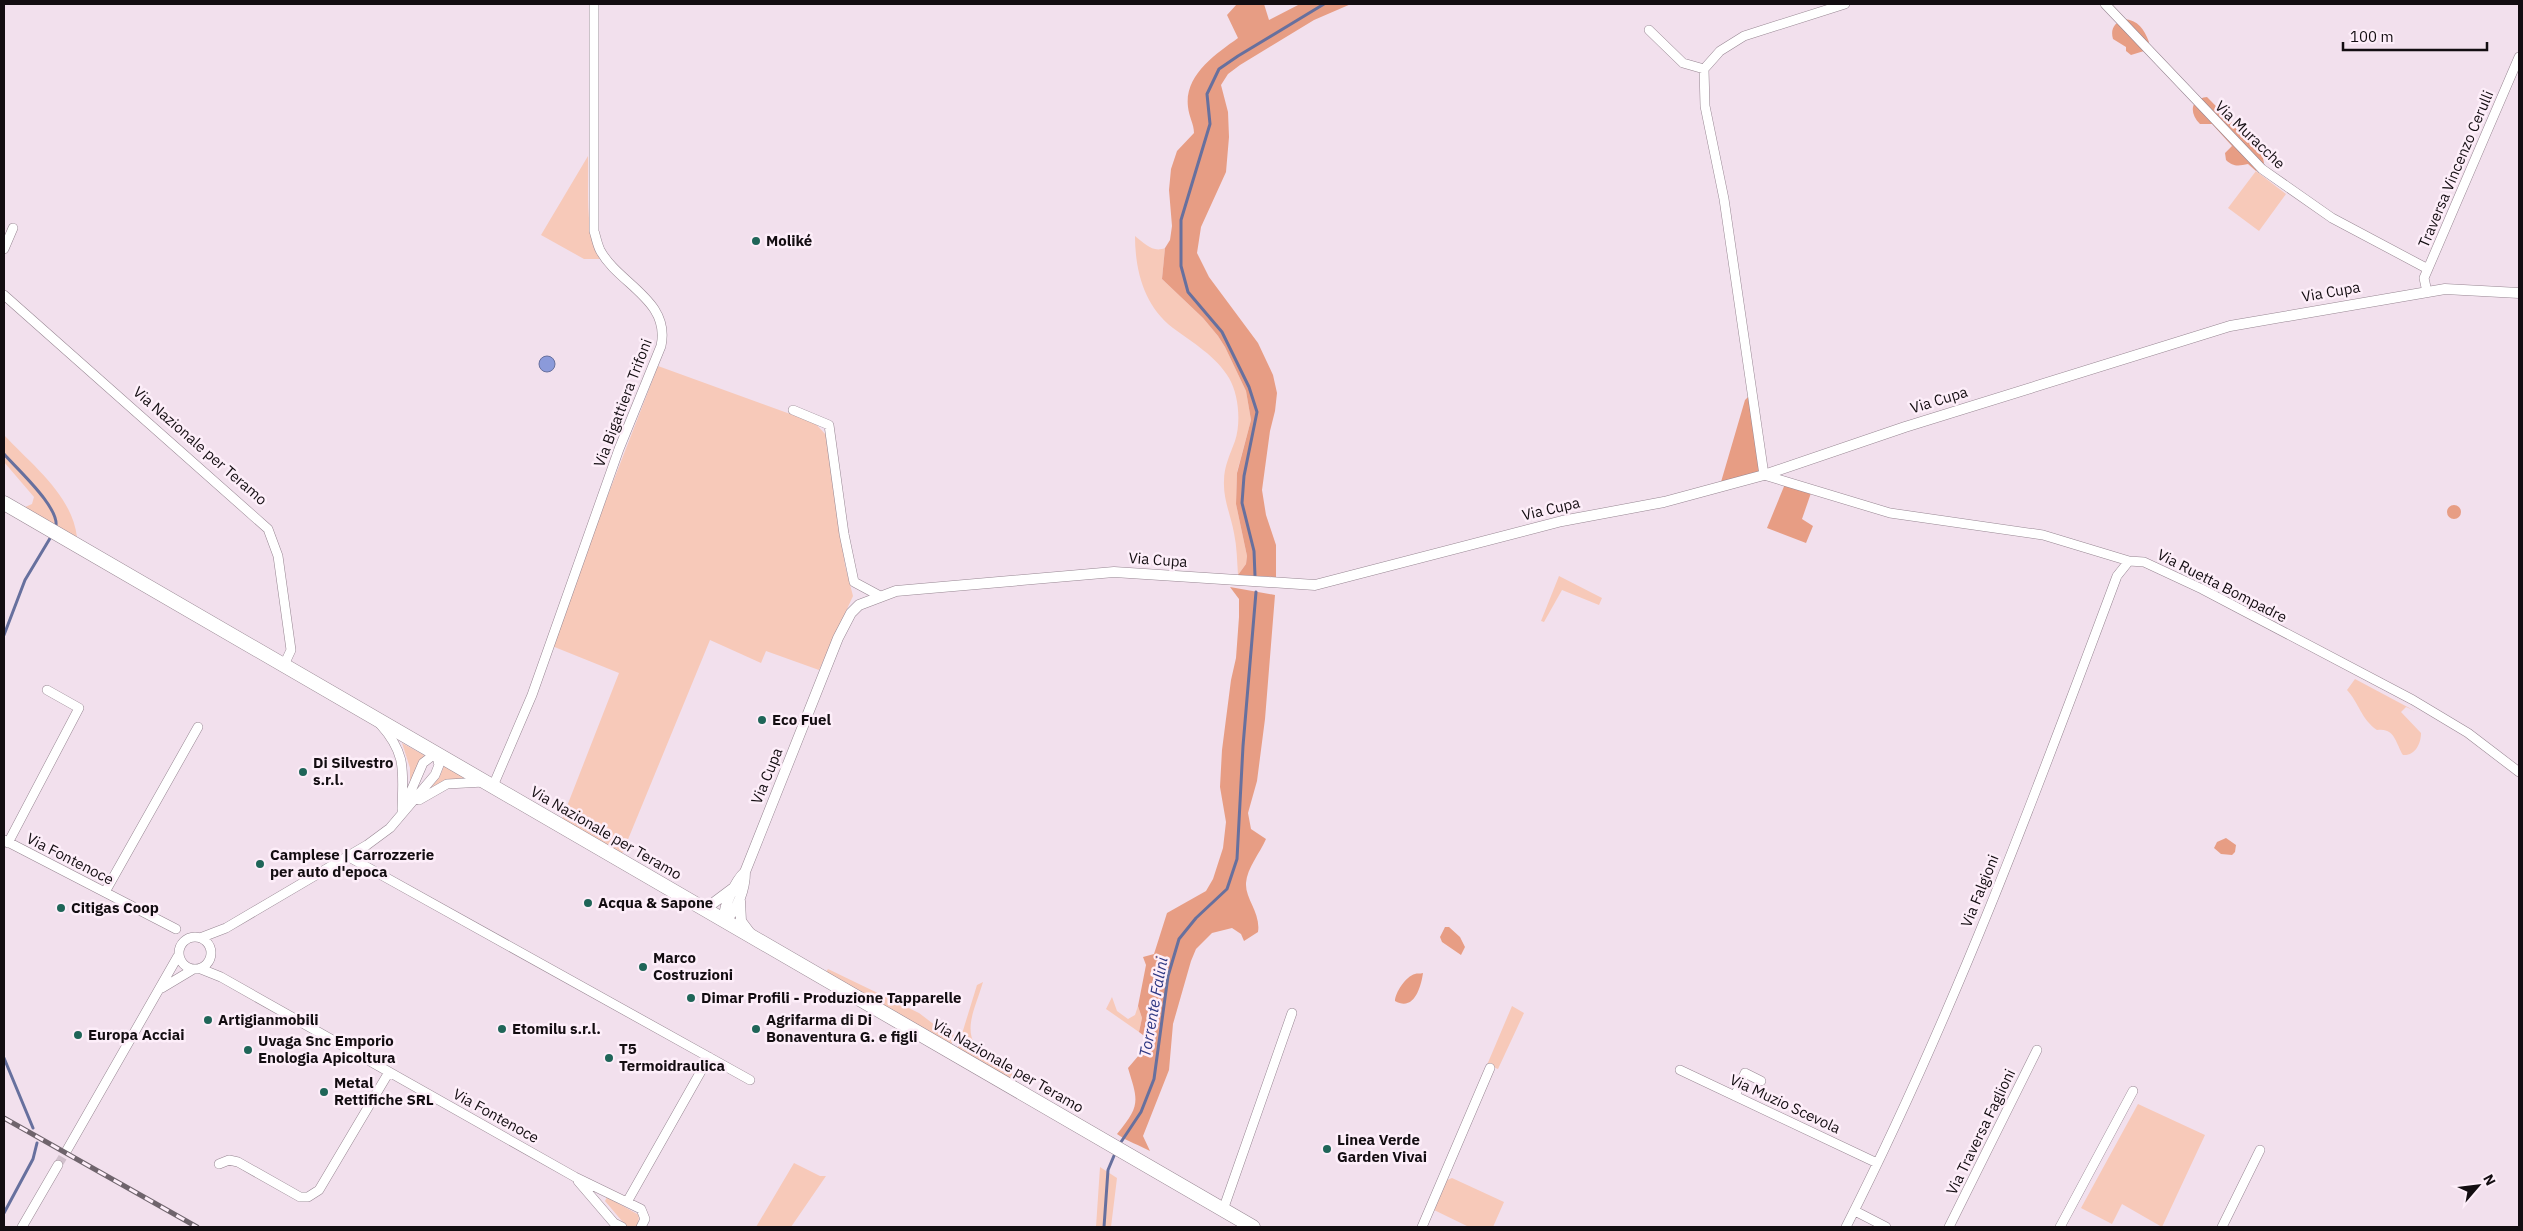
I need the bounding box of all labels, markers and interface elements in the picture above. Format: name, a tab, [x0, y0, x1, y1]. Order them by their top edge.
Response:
scale bar	[2343, 20, 2487, 52]
text: 100 m	[2350, 27, 2394, 46]
street label: Traversa Vincenzo Cerulli	[2414, 87, 2497, 250]
street label: Via Muracche	[2211, 96, 2289, 173]
place label: Moliké	[766, 231, 812, 250]
marker: Moliké	[750, 235, 762, 247]
street label: Via Cupa	[2300, 277, 2362, 306]
street label: Via Bigattiera Trifoni	[589, 336, 656, 470]
street label: Via Nazionale per Teramo	[129, 382, 271, 509]
street label: Via Cupa	[1908, 382, 1970, 417]
street label: Via Cupa	[1520, 493, 1582, 524]
street label: Via Ruetta Bompadre	[2154, 545, 2290, 627]
street label: Via Cupa	[1128, 548, 1188, 571]
place label: Eco Fuel	[772, 710, 831, 729]
marker: Eco Fuel	[756, 714, 768, 726]
street label: Via Cupa	[747, 745, 786, 807]
place label: Di Silvestro s.r.l.	[313, 753, 393, 789]
marker: Di Silvestro s.r.l.	[297, 766, 309, 778]
street label: Via Nazionale per Teramo	[527, 782, 685, 884]
street label: Via Fontenoce	[23, 828, 117, 889]
place label: Camplese | Carrozzerie per auto d'epoca	[270, 845, 434, 881]
street label: Via Falgioni	[1956, 852, 2003, 930]
marker: Camplese | Carrozzerie per auto d'epoca	[254, 858, 266, 870]
place label: Acqua & Sapone	[598, 893, 713, 912]
marker: Acqua & Sapone	[582, 897, 594, 909]
place label: Citigas Coop	[71, 898, 159, 917]
marker: Citigas Coop	[55, 902, 67, 914]
place label: Marco Costruzioni	[653, 948, 733, 984]
water label: Torrente Falini	[1134, 954, 1172, 1059]
marker: Marco Costruzioni	[637, 961, 649, 973]
place label: Dimar Profili - Produzione Tapparelle	[701, 988, 961, 1007]
marker: Dimar Profili - Produzione Tapparelle	[685, 992, 697, 1004]
place label: Artigianmobili	[218, 1010, 319, 1029]
place label: Agrifarma di Di Bonaventura G. e figli	[766, 1010, 918, 1046]
marker: Artigianmobili	[202, 1014, 214, 1026]
street label: Via Nazionale per Teramo	[929, 1015, 1087, 1117]
place label: Etomilu s.r.l.	[512, 1019, 601, 1038]
marker: Etomilu s.r.l.	[496, 1023, 508, 1035]
marker: Agrifarma di Di Bonaventura G. e figli	[750, 1023, 762, 1035]
place label: Europa Acciai	[88, 1025, 185, 1044]
marker: Europa Acciai	[72, 1029, 84, 1041]
place label: Uvaga Snc Emporio Enologia Apicoltura	[258, 1031, 396, 1067]
place label: T5 Termoidraulica	[619, 1039, 725, 1075]
marker: Uvaga Snc Emporio Enologia Apicoltura	[242, 1044, 254, 1056]
marker: T5 Termoidraulica	[603, 1052, 615, 1064]
street label: Via Traversa Faglioni	[1942, 1066, 2019, 1198]
street label: Via Muzio Scevola	[1727, 1070, 1844, 1137]
place label: Metal Rettifiche SRL	[334, 1073, 434, 1109]
street label: Via Fontenoce	[450, 1084, 543, 1147]
marker: Metal Rettifiche SRL	[318, 1086, 330, 1098]
place label: Linea Verde Garden Vivai	[1337, 1130, 1427, 1166]
marker: Linea Verde Garden Vivai	[1321, 1143, 1333, 1155]
north arrow	[2453, 1161, 2503, 1211]
text: N	[2479, 1171, 2500, 1189]

